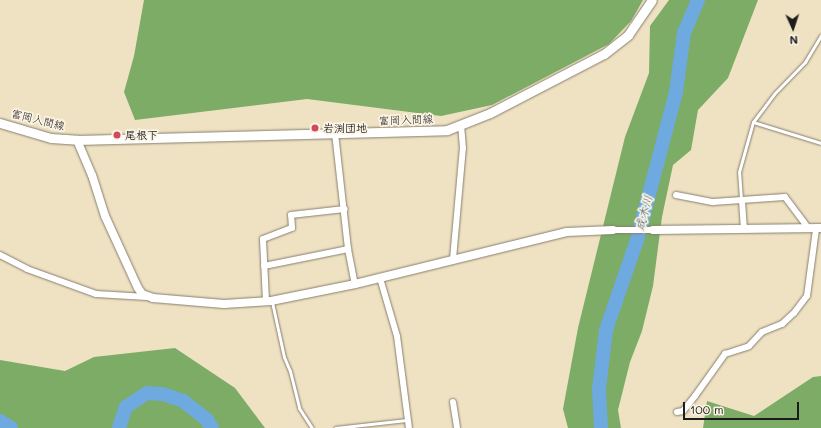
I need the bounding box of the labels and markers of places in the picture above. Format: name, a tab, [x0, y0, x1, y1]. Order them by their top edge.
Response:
place label: 岩渕団地	[323, 121, 367, 135]
marker: 岩渕団地	[310, 123, 320, 133]
place label: 尾根下	[125, 128, 158, 142]
marker: 尾根下	[112, 130, 122, 140]

